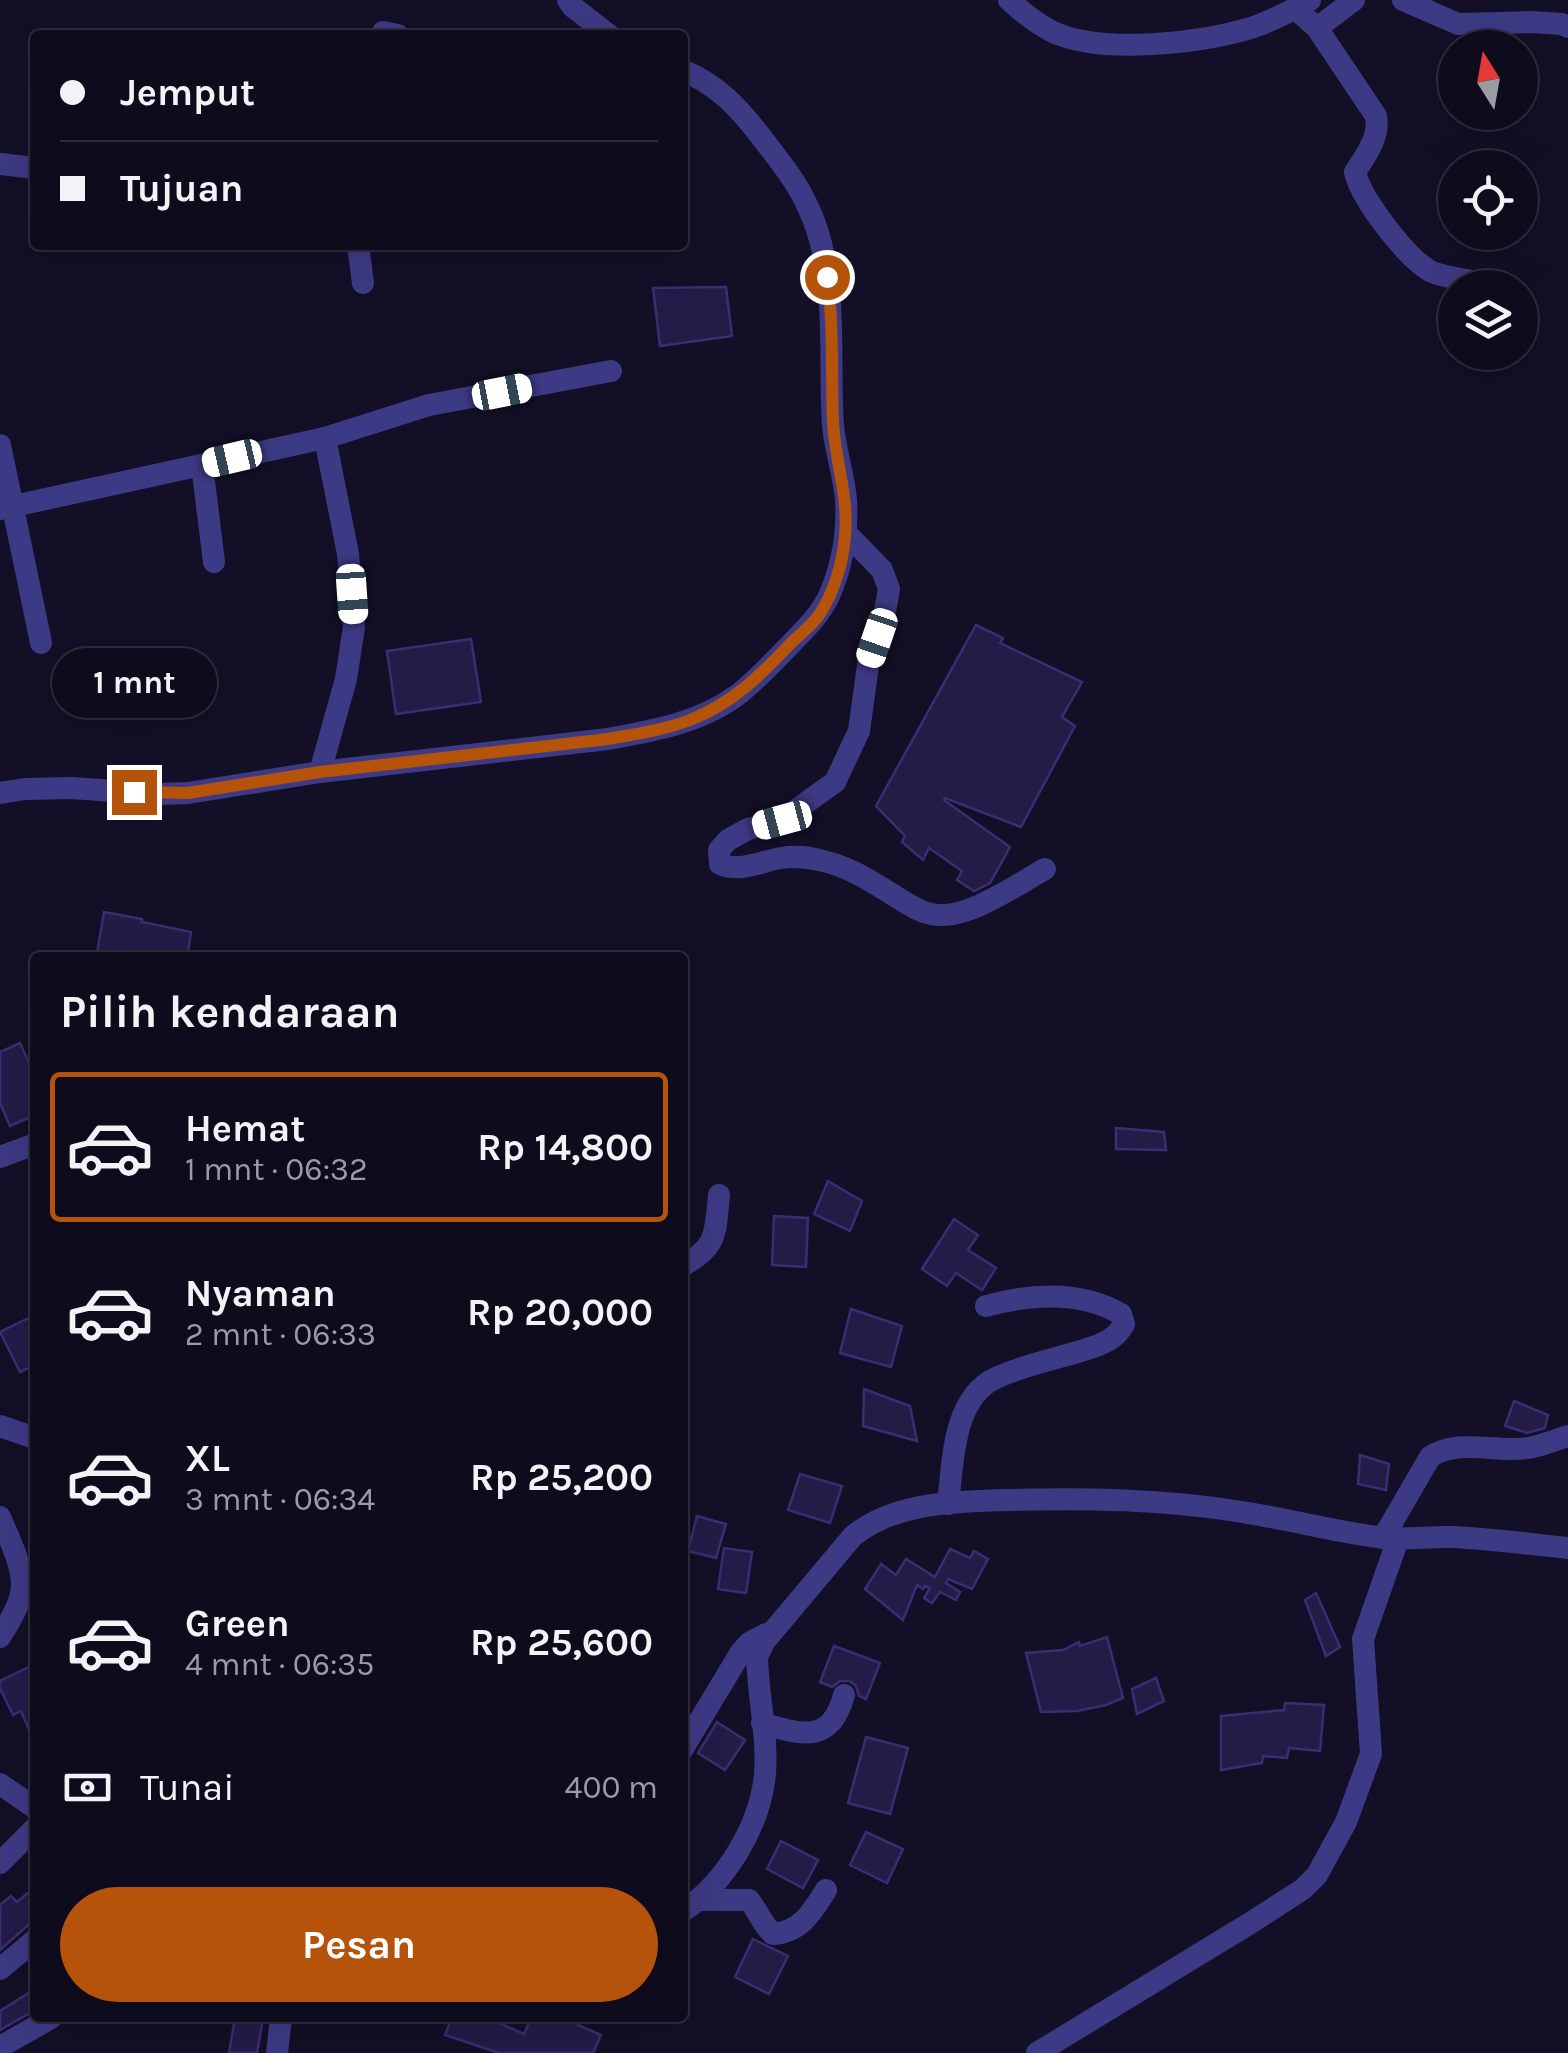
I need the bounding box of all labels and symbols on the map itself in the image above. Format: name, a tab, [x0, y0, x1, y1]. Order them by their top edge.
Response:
north arrow	[1438, 30, 1538, 130]
route start	[805, 255, 850, 300]
car	[470, 372, 534, 412]
car	[199, 437, 265, 479]
car	[335, 563, 369, 625]
car	[853, 605, 901, 671]
callout: 1 mnt	[52, 647, 216, 717]
route end	[112, 770, 157, 815]
car	[749, 798, 815, 842]

